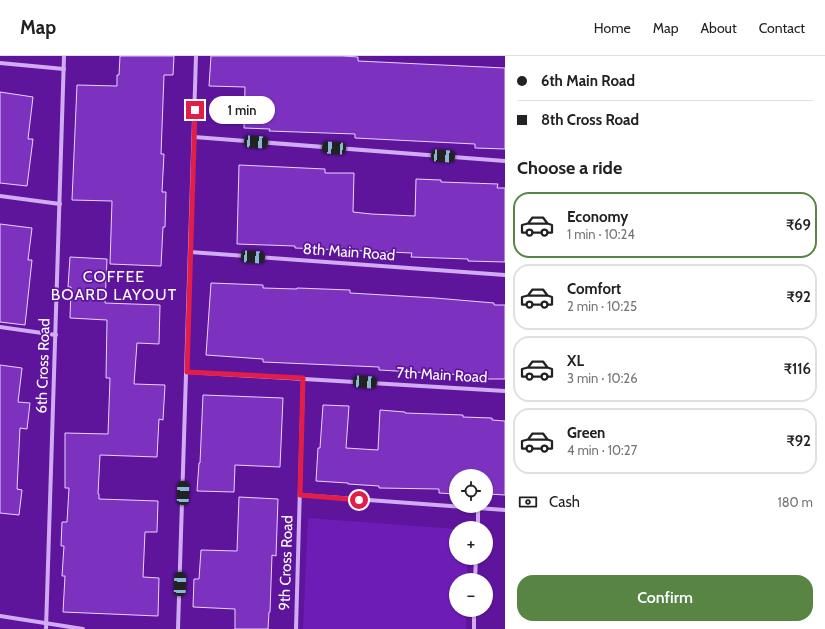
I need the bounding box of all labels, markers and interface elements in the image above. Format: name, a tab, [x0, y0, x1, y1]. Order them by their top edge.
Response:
text: Map	[20, 16, 56, 39]
text: Home	[594, 19, 631, 37]
text: Map	[653, 19, 678, 37]
text: About	[700, 19, 737, 37]
text: Contact	[759, 19, 805, 37]
text: 6th Main Road	[541, 72, 635, 90]
callout: 1 min	[209, 96, 275, 124]
route end	[186, 101, 204, 119]
text: 1 min	[227, 102, 257, 118]
text: 8th Cross Road	[541, 111, 639, 129]
car	[244, 135, 268, 149]
car	[322, 141, 346, 155]
car	[431, 149, 455, 163]
text: Choose a ride	[517, 157, 622, 179]
icon: car	[519, 207, 555, 243]
text: Economy	[567, 208, 628, 226]
text: ₹69	[786, 216, 811, 234]
text: 1 min · 10:24	[567, 226, 635, 242]
street label: 8th Main Road	[302, 240, 396, 264]
car	[241, 250, 265, 264]
district label: COFFEE BOARD LAYOUT	[51, 267, 177, 304]
icon: car	[519, 279, 555, 315]
text: Comfort	[567, 280, 621, 298]
text: ₹92	[787, 288, 811, 306]
text: 2 min · 10:25	[567, 298, 637, 314]
street label: 6th Cross Road	[32, 318, 54, 414]
icon: car	[519, 351, 555, 387]
text: XL	[567, 352, 584, 370]
text: ₹116	[784, 360, 811, 378]
street label: 7th Main Road	[396, 364, 488, 386]
text: 3 min · 10:26	[567, 370, 638, 386]
car	[353, 375, 377, 389]
icon: car	[519, 423, 555, 459]
text: Green	[567, 424, 605, 442]
text: ₹92	[787, 432, 811, 450]
text: 4 min · 10:27	[567, 442, 637, 458]
map controls	[449, 469, 493, 617]
button: locate	[449, 469, 493, 513]
car	[177, 481, 189, 505]
route start	[350, 491, 368, 509]
icon: cash	[517, 491, 539, 513]
text: Cash	[549, 493, 580, 511]
text: 180 m	[777, 494, 813, 510]
street label: 9th Cross Road	[275, 515, 297, 611]
button: +	[449, 521, 493, 565]
car	[174, 572, 186, 596]
button: −	[449, 573, 493, 617]
button: Confirm	[517, 575, 813, 621]

